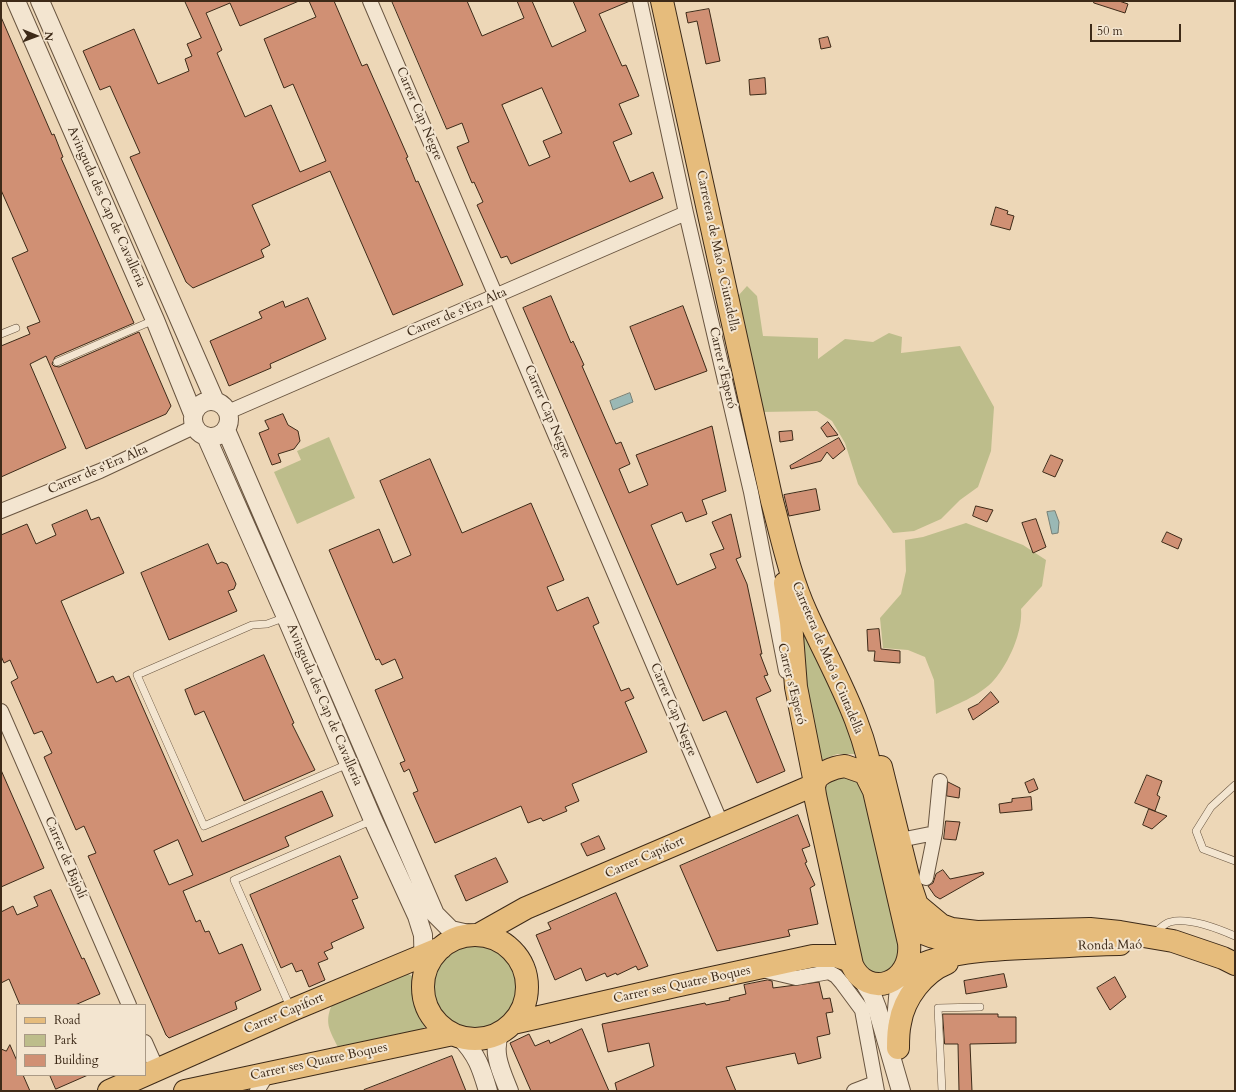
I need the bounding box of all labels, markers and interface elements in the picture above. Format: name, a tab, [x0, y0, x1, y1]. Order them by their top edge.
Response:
north arrow	[16, 16, 56, 56]
scale bar	[1092, 16, 1183, 42]
text: 50 m	[1097, 23, 1123, 39]
text: N	[41, 31, 56, 41]
street label: Carrer Cap Negre	[392, 65, 446, 163]
street label: Avinguda des Cap de Cavalleria	[63, 124, 149, 290]
street label: Carretera de Maó a Ciutadella	[692, 169, 742, 333]
street label: Carrer de s'Era Alta	[405, 285, 509, 341]
street label: Carrer s'Esperó	[705, 326, 739, 410]
street label: Carrer Cap Negre	[520, 363, 574, 461]
street label: Carrer de s'Era Alta	[46, 442, 150, 498]
street label: Carretera de Maó a Ciutadella	[788, 579, 866, 737]
street label: Avinguda des Cap de Cavalleria	[283, 622, 365, 788]
street label: Carrer s'Esperó	[773, 642, 809, 726]
street label: Carrer Cap Negre	[646, 661, 700, 759]
street label: Carrer de Bajolí	[41, 815, 89, 901]
street label: Carrer Capifort	[603, 834, 687, 882]
street label: Ronda Maó	[1078, 938, 1142, 954]
street label: Carrer ses Quatre Boques	[612, 963, 752, 1007]
street label: Carrer Capifort	[242, 990, 326, 1038]
legend	[16, 1004, 146, 1076]
text: Road	[54, 1012, 80, 1028]
text: Park	[54, 1032, 77, 1048]
street label: Carrer ses Quatre Boques	[249, 1040, 389, 1084]
text: Building	[54, 1052, 98, 1068]

